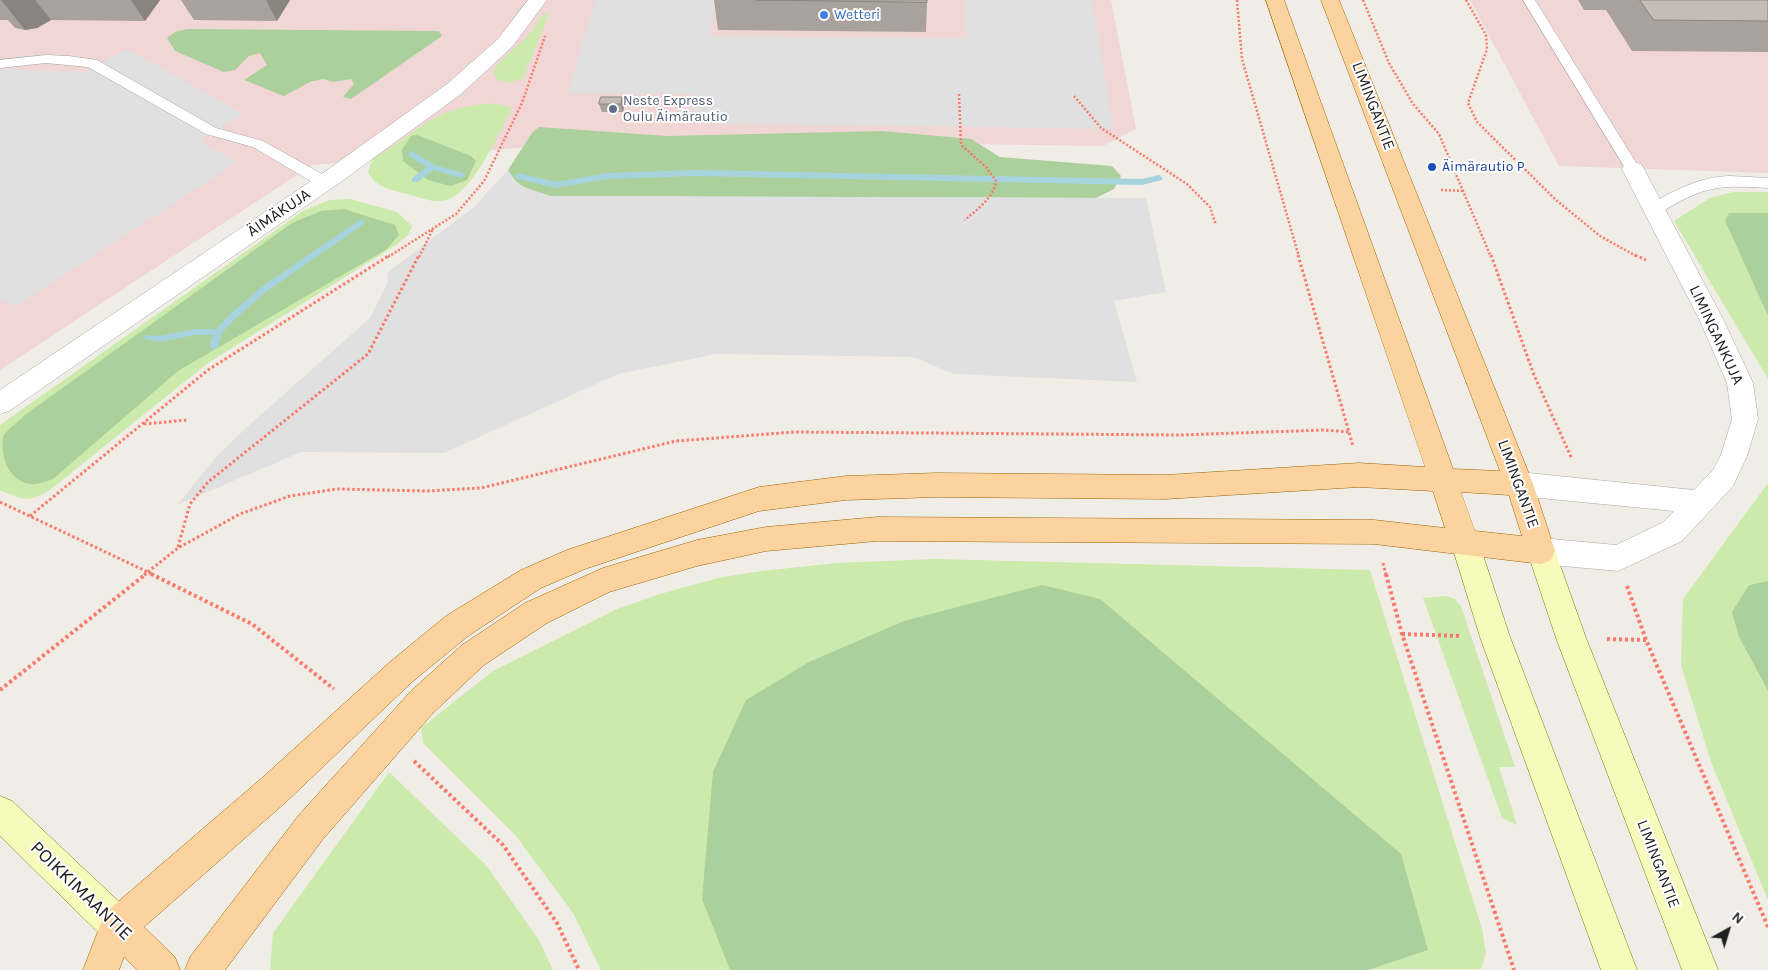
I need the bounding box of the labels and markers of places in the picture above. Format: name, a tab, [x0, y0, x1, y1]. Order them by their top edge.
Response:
place label: Wetteri	[834, 7, 880, 23]
marker: Wetteri	[818, 9, 830, 21]
place label: Neste Express Oulu Äimärautio	[623, 93, 728, 125]
marker: Neste Express Oulu Äimärautio	[607, 103, 619, 115]
place label: Äimärautio P	[1442, 159, 1524, 175]
marker: Äimärautio P	[1426, 161, 1438, 173]

